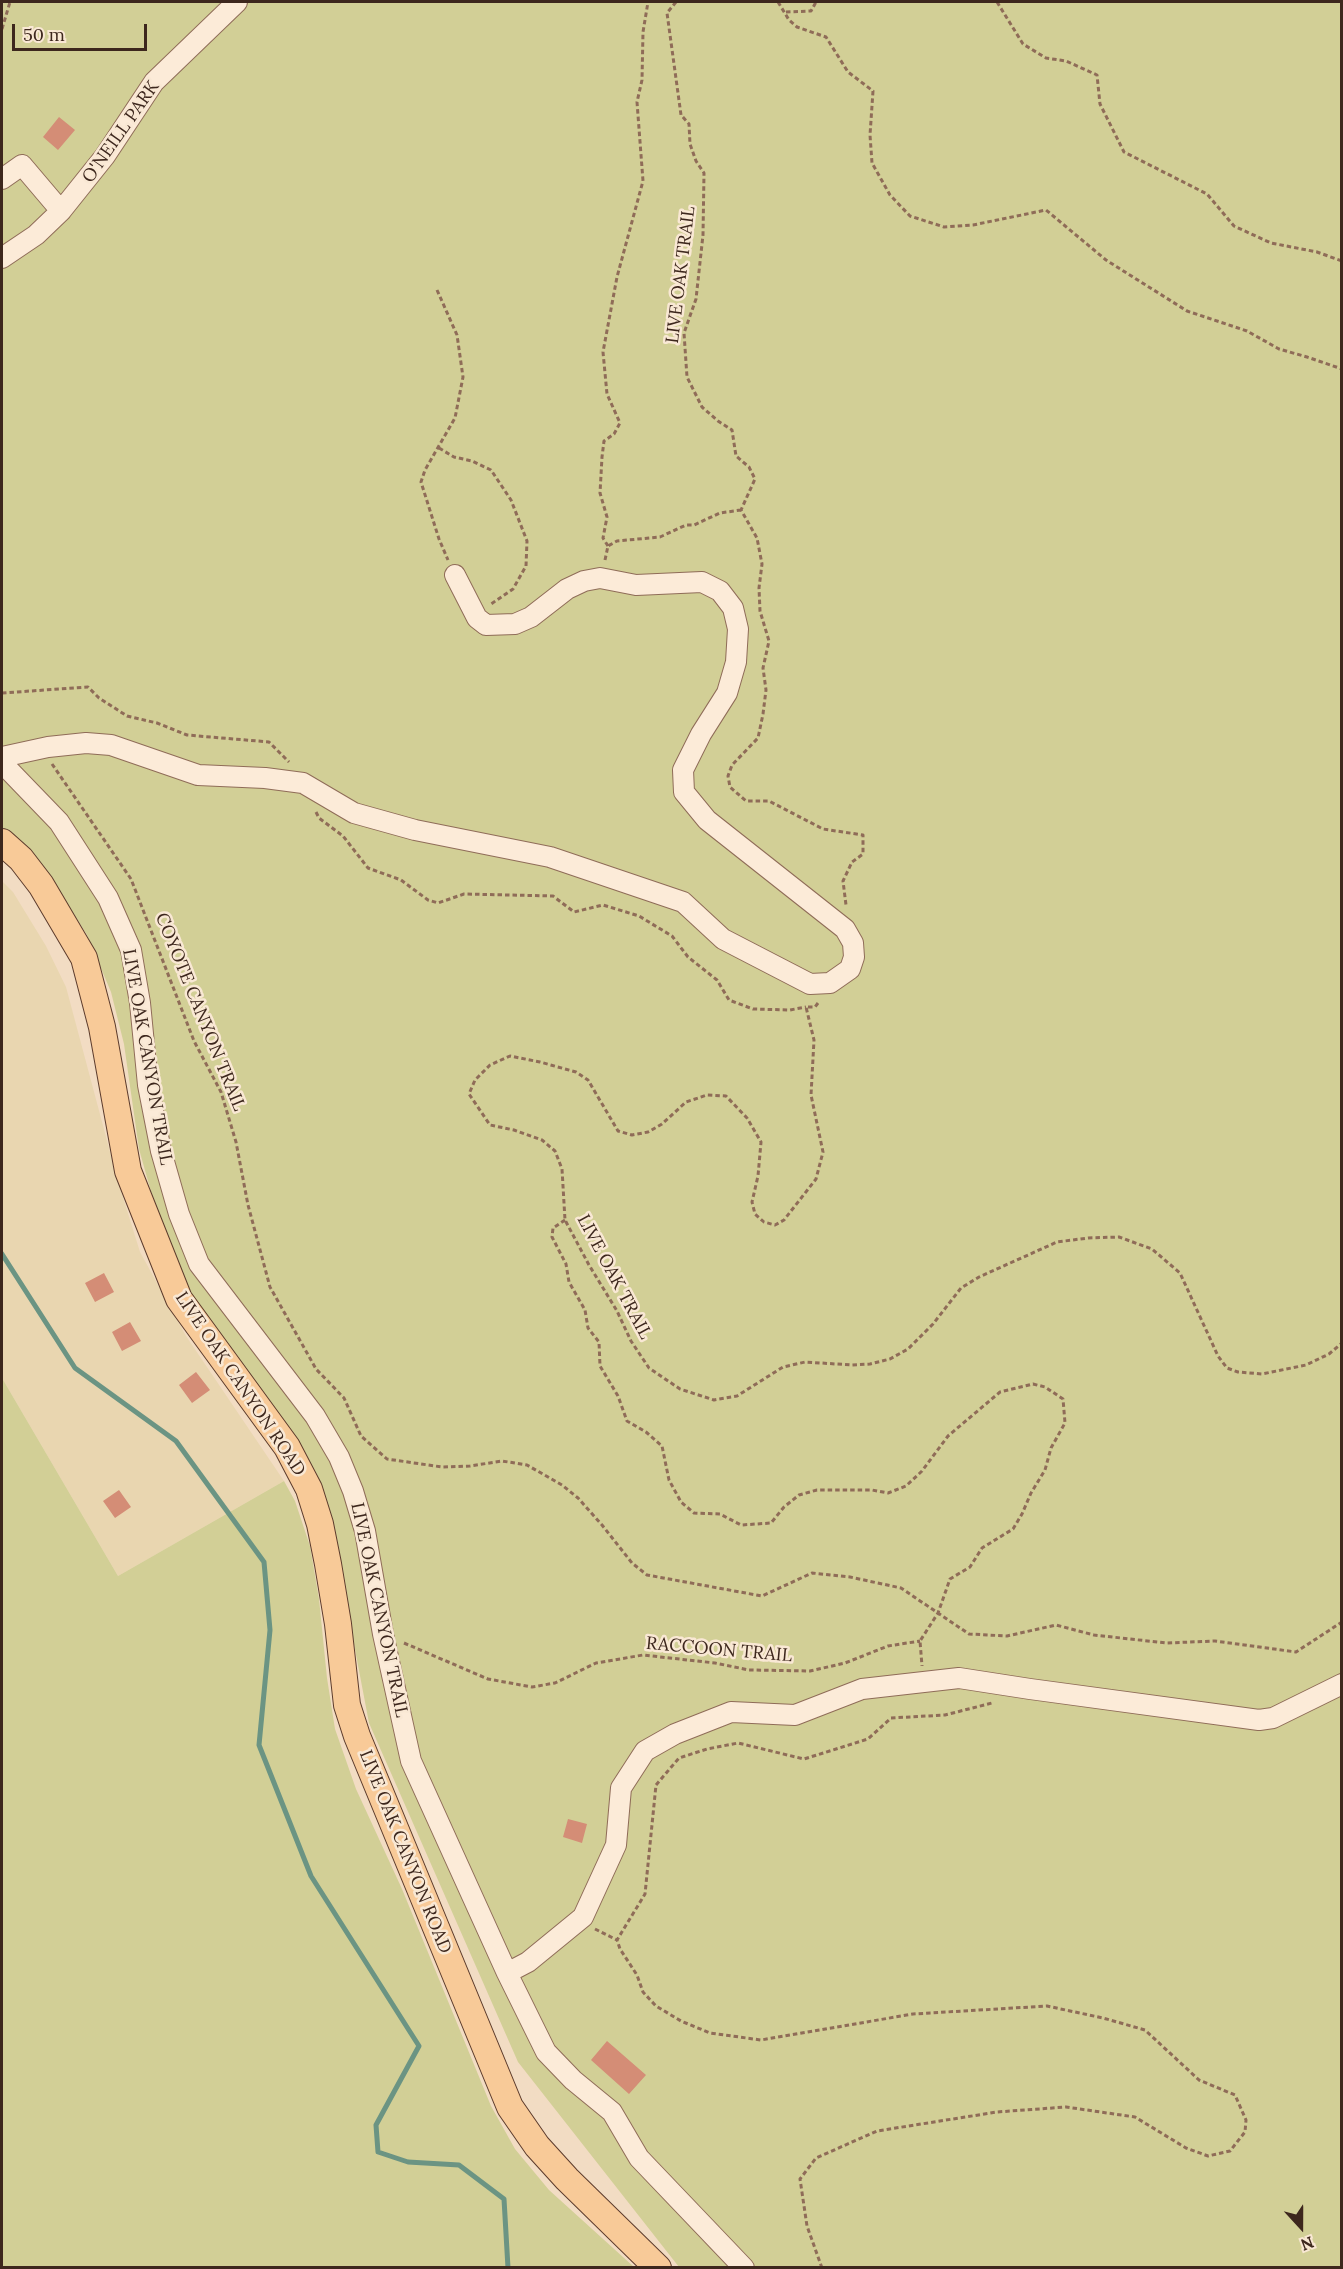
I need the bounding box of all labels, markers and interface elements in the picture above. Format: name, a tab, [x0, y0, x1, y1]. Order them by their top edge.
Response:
scale bar	[15, 12, 150, 50]
text: 50 m	[23, 23, 65, 46]
street label: O'NEILL PARK	[78, 77, 164, 187]
street label: LIVE OAK TRAIL	[662, 205, 700, 345]
street label: COYOTE CANYON TRAIL	[150, 910, 250, 1114]
street label: LIVE OAK CANYON TRAIL	[117, 947, 177, 1167]
street label: LIVE OAK TRAIL	[572, 1211, 656, 1343]
street label: LIVE OAK CANYON ROAD	[170, 1288, 310, 1480]
street label: LIVE OAK CANYON TRAIL	[346, 1501, 412, 1719]
street label: RACCOON TRAIL	[645, 1633, 793, 1667]
street label: LIVE OAK CANYON ROAD	[354, 1747, 456, 1957]
north arrow	[1271, 2197, 1331, 2257]
text: N	[1298, 2232, 1317, 2255]

